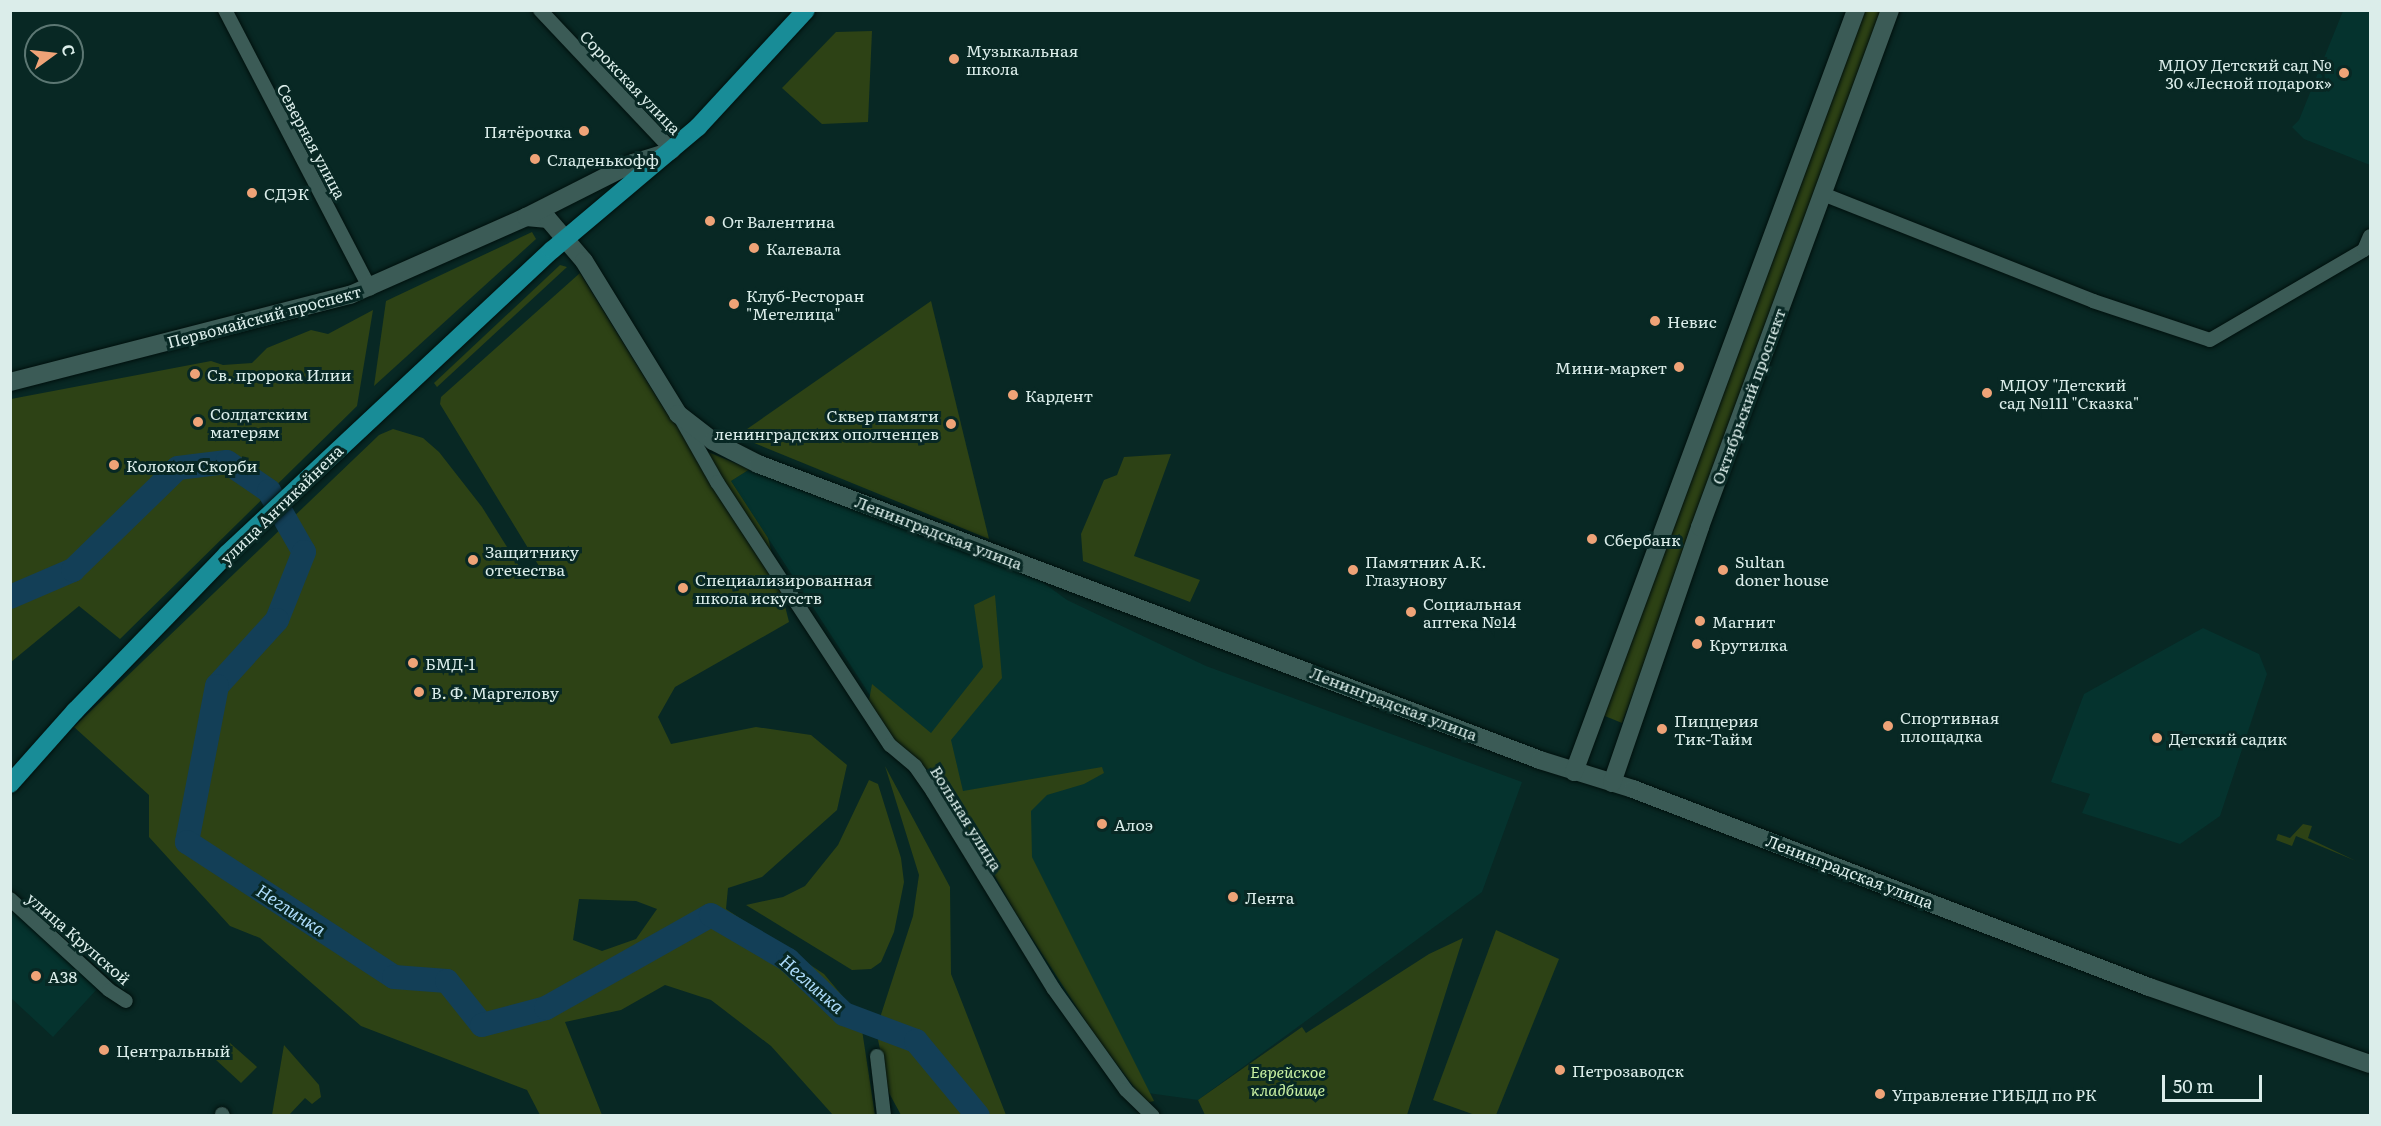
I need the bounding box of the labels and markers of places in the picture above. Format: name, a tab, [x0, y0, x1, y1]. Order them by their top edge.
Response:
place label: Музыкальная школа	[966, 40, 1078, 78]
marker: Музыкальная школа	[947, 52, 961, 66]
place label: МДОУ Детский сад № 30 «Лесной подарок»	[2158, 54, 2332, 92]
marker: МДОУ Детский сад № 30 «Лесной подарок»	[2337, 66, 2351, 80]
place label: Пятёрочка	[484, 121, 572, 141]
marker: Пятёрочка	[577, 124, 591, 138]
place label: Сладенькофф	[547, 149, 659, 169]
marker: Сладенькофф	[528, 152, 542, 166]
place label: СДЭК	[264, 183, 309, 203]
marker: СДЭК	[245, 186, 259, 200]
place label: От Валентина	[722, 211, 835, 231]
marker: От Валентина	[703, 214, 717, 228]
place label: Калевала	[766, 238, 841, 258]
marker: Калевала	[747, 241, 761, 255]
place label: Клуб-Ресторан "Метелица"	[746, 285, 864, 323]
marker: Клуб-Ресторан "Метелица"	[727, 297, 741, 311]
place label: Невис	[1667, 311, 1717, 331]
marker: Невис	[1648, 314, 1662, 328]
place label: Мини-маркет	[1555, 357, 1667, 377]
marker: Мини-маркет	[1672, 360, 1686, 374]
place label: Св. пророка Илии	[207, 364, 351, 384]
marker: Св. пророка Илии	[188, 367, 202, 381]
place label: МДОУ "Детский сад №111 "Сказка"	[1999, 374, 2139, 412]
place label: Кардент	[1025, 385, 1093, 405]
marker: МДОУ "Детский сад №111 "Сказка"	[1980, 386, 1994, 400]
marker: Кардент	[1006, 388, 1020, 402]
place label: Солдатским матерям	[210, 403, 308, 441]
place label: Сквер памяти ленинградских ополченцев	[714, 405, 939, 443]
marker: Солдатским матерям	[191, 415, 205, 429]
marker: Сквер памяти ленинградских ополченцев	[944, 417, 958, 431]
place label: Колокол Скорби	[126, 455, 257, 475]
marker: Колокол Скорби	[107, 458, 121, 472]
place label: Сбербанк	[1604, 529, 1681, 549]
marker: Сбербанк	[1585, 532, 1599, 546]
place label: Защитнику отечества	[485, 541, 579, 579]
place label: Памятник А.К. Глазунову	[1365, 551, 1487, 589]
place label: Sultan doner house	[1735, 551, 1829, 589]
marker: Защитнику отечества	[466, 553, 480, 567]
marker: Памятник А.К. Глазунову	[1346, 563, 1360, 577]
marker: Sultan doner house	[1716, 563, 1730, 577]
place label: Специализированная школа искусств	[695, 569, 872, 607]
marker: Специализированная школа искусств	[676, 581, 690, 595]
place label: Социальная аптека №14	[1423, 593, 1522, 631]
marker: Социальная аптека №14	[1404, 605, 1418, 619]
place label: Магнит	[1712, 611, 1776, 631]
marker: Магнит	[1693, 614, 1707, 628]
place label: Крутилка	[1709, 634, 1788, 654]
marker: Крутилка	[1690, 637, 1704, 651]
place label: БМД-1	[425, 653, 475, 673]
marker: БМД-1	[406, 656, 420, 670]
place label: В. Ф. Маргелову	[431, 682, 559, 702]
marker: В. Ф. Маргелову	[412, 685, 426, 699]
place label: Спортивная площадка	[1900, 707, 1999, 745]
place label: Пиццерия Тик-Тайм	[1674, 710, 1759, 748]
marker: Спортивная площадка	[1881, 719, 1895, 733]
marker: Пиццерия Тик-Тайм	[1655, 722, 1669, 736]
place label: Детский садик	[2169, 728, 2287, 748]
marker: Детский садик	[2150, 731, 2164, 745]
place label: Алоэ	[1114, 814, 1153, 834]
marker: Алоэ	[1095, 817, 1109, 831]
place label: Лента	[1245, 887, 1294, 907]
marker: Лента	[1226, 890, 1240, 904]
place label: A38	[48, 966, 77, 986]
marker: A38	[29, 969, 43, 983]
place label: Центральный	[116, 1040, 230, 1060]
marker: Центральный	[97, 1043, 111, 1057]
place label: Петрозаводск	[1572, 1060, 1684, 1080]
marker: Петрозаводск	[1553, 1063, 1567, 1077]
place label: Управление ГИБДД по РК	[1892, 1084, 2096, 1104]
marker: Управление ГИБДД по РК	[1873, 1087, 1887, 1101]

